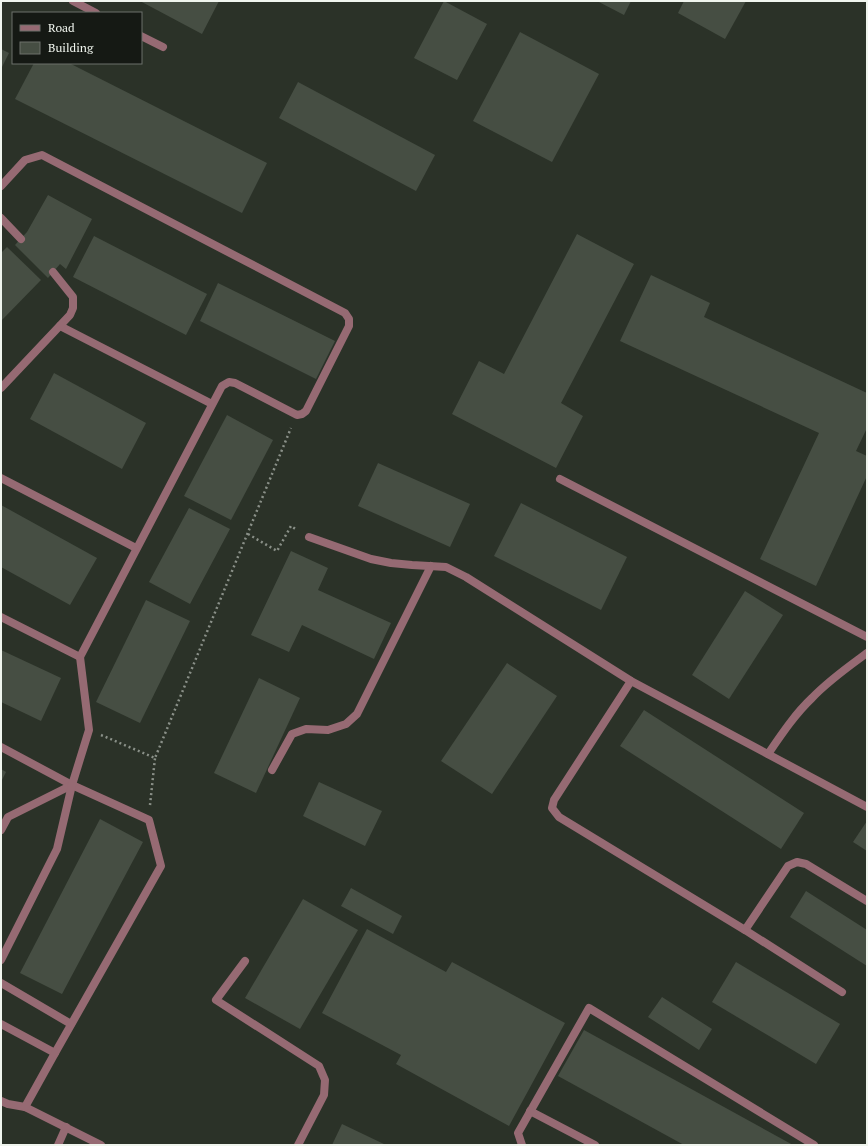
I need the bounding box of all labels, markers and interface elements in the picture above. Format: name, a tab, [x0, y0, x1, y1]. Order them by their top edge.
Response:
legend	[12, 12, 142, 64]
text: Road	[48, 20, 75, 35]
text: Building	[48, 40, 94, 55]

